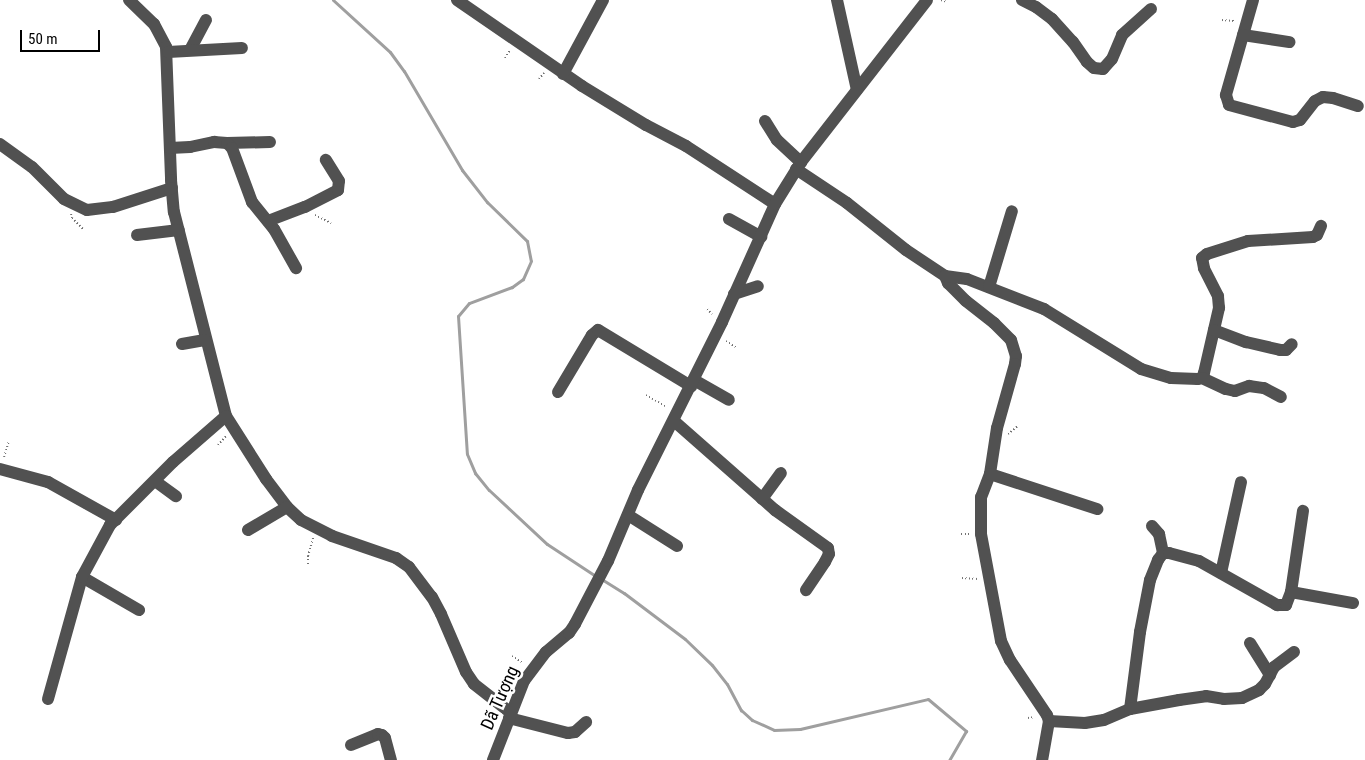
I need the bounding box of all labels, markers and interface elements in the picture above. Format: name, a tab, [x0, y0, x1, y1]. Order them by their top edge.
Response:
scale bar	[22, 20, 102, 52]
text: 50 m	[28, 30, 58, 48]
street label: Dã Tượng	[476, 662, 524, 734]

